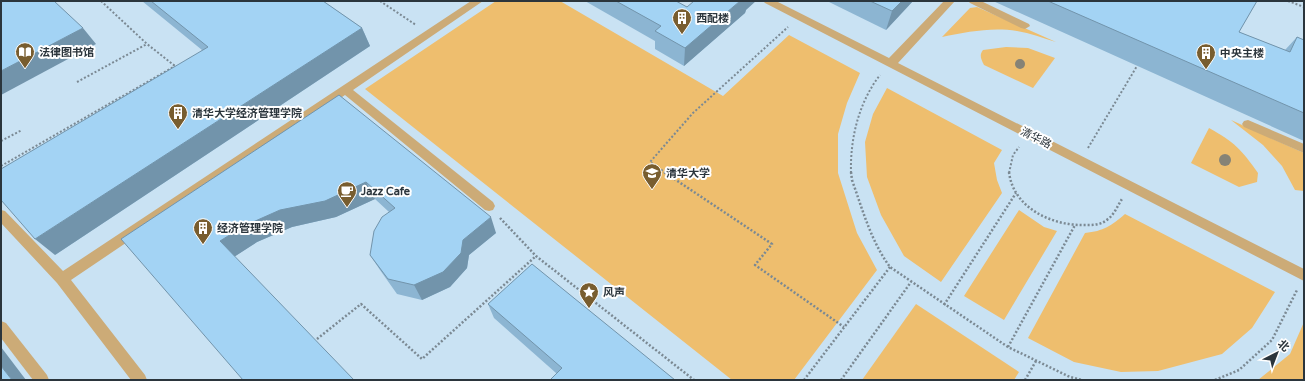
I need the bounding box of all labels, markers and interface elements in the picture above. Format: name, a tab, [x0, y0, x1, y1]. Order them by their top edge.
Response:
building icon: 西配楼	[671, 7, 693, 35]
place label: 西配楼	[696, 12, 729, 25]
library icon: 法律图书馆	[14, 41, 36, 69]
building icon: 中央主楼	[1195, 42, 1217, 70]
place label: 法律图书馆	[39, 46, 94, 59]
place label: 中央主楼	[1220, 47, 1264, 60]
building icon: 清华大学经济管理学院	[167, 102, 189, 130]
place label: 清华大学经济管理学院	[192, 107, 302, 120]
street label: 清华路	[1018, 125, 1054, 151]
school or university icon: 清华大学	[641, 162, 663, 190]
place label: 清华大学	[666, 167, 710, 180]
cafe icon: Jazz Cafe	[336, 180, 358, 208]
place label: Jazz Cafe	[360, 185, 411, 198]
building icon: 经济管理学院	[192, 217, 214, 245]
place label: 经济管理学院	[217, 222, 283, 235]
place icon: 风声	[578, 281, 600, 309]
place label: 风声	[603, 286, 625, 299]
north arrow	[1257, 333, 1297, 373]
text: 北	[1275, 337, 1292, 354]

